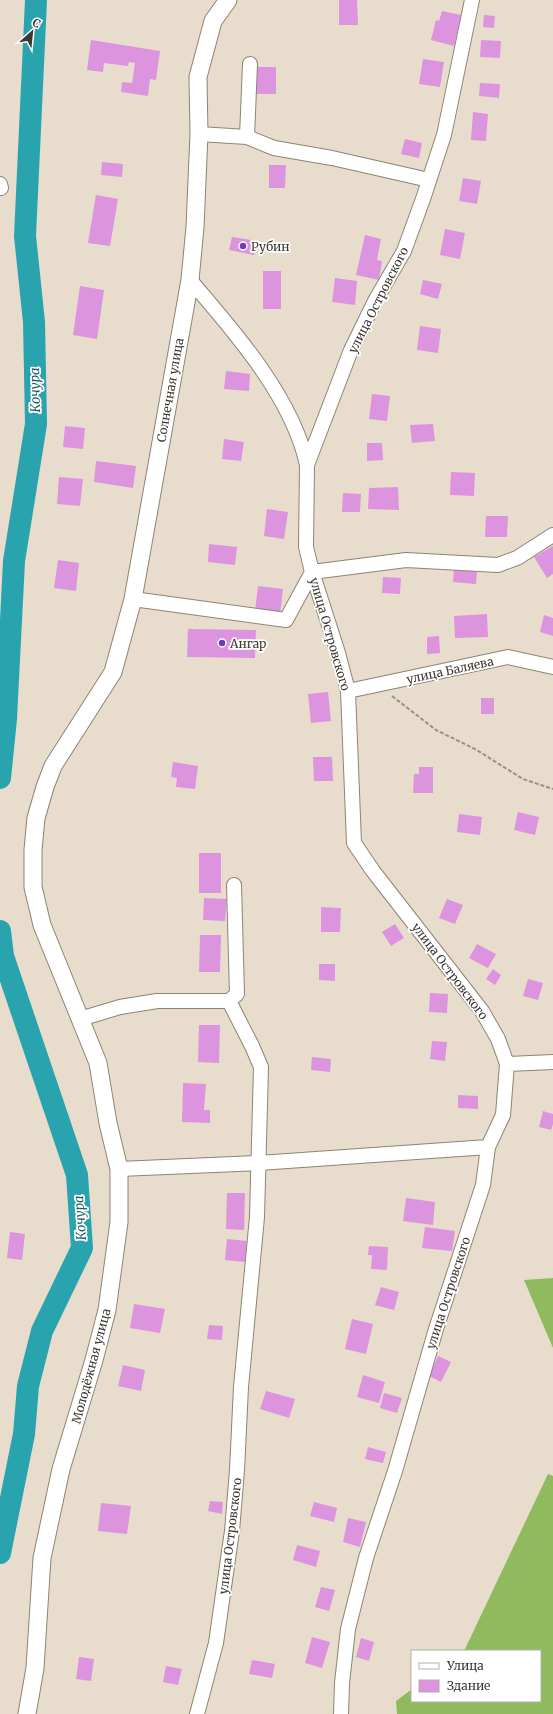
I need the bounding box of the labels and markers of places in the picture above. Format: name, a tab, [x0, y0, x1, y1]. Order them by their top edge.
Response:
place label: Рубин	[251, 239, 290, 254]
marker: Рубин	[238, 241, 248, 251]
place label: Ангар	[229, 636, 266, 651]
marker: Ангар	[217, 638, 227, 648]

